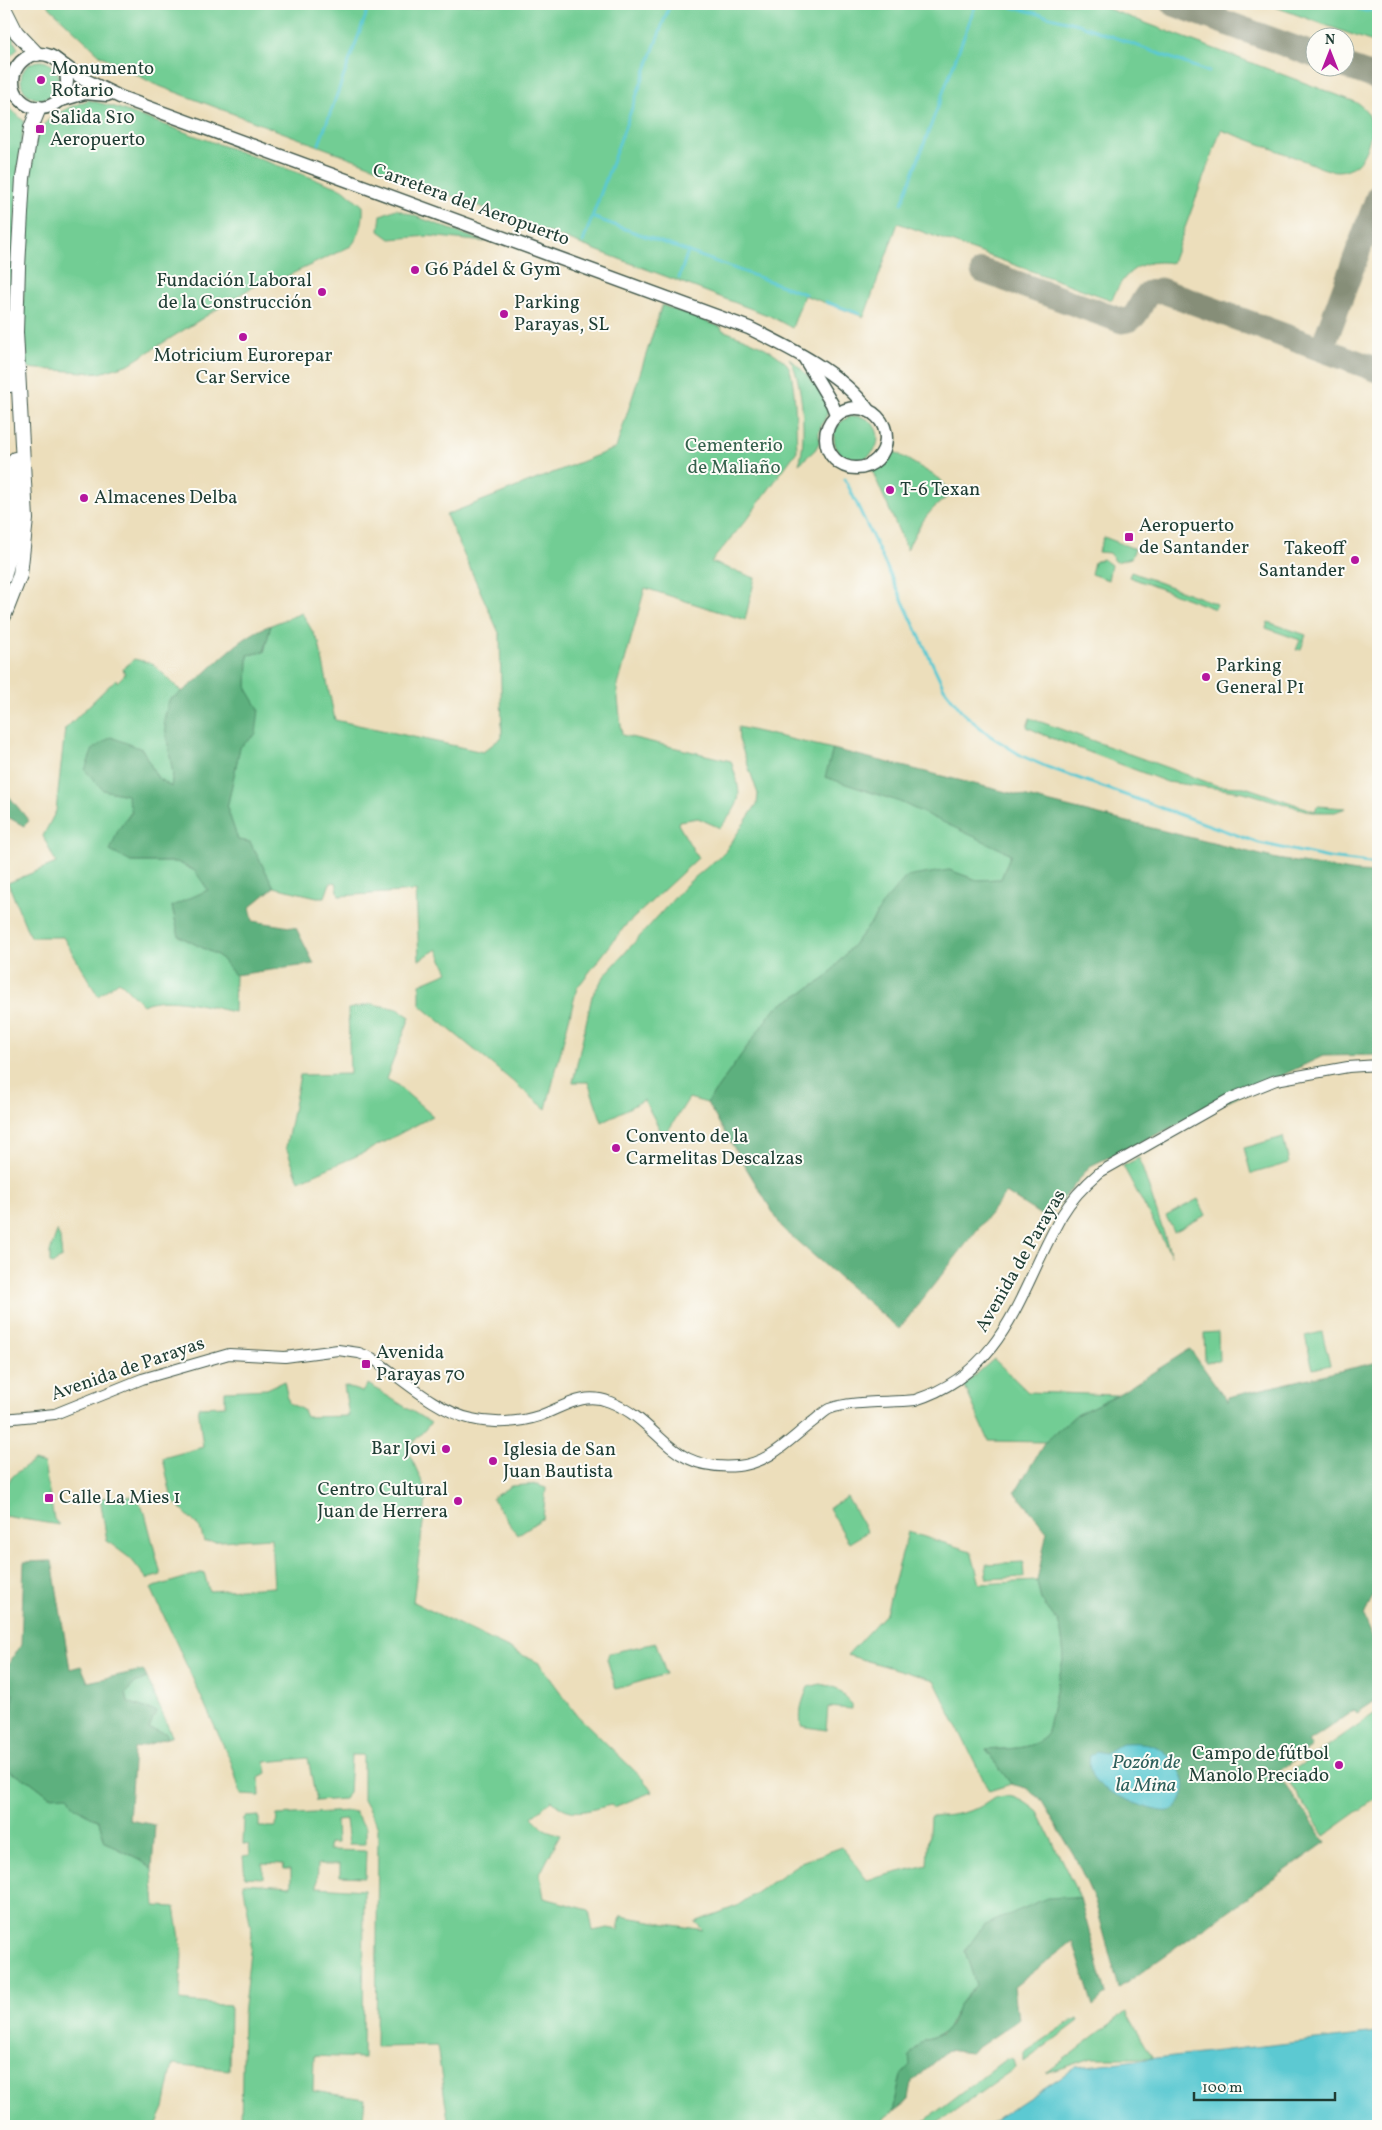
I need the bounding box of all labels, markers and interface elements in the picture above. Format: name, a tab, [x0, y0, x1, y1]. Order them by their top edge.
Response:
north arrow	[1304, 28, 1354, 78]
text: N	[1325, 31, 1335, 50]
place label: Monumento Rotario	[51, 56, 154, 104]
marker: Monumento Rotario	[35, 74, 47, 86]
place label: Salida S10 Aeropuerto	[50, 105, 145, 153]
marker: Salida S10 Aeropuerto	[34, 123, 46, 135]
street label: Carretera del Aeropuerto	[369, 157, 573, 253]
place label: G6 Pádel & Gym	[425, 257, 561, 283]
marker: G6 Pádel & Gym	[409, 264, 421, 276]
place label: Fundación Laboral de la Construcción	[157, 268, 312, 316]
marker: Fundación Laboral de la Construcción	[316, 286, 328, 298]
place label: Parking Parayas, SL	[514, 290, 609, 338]
marker: Parking Parayas, SL	[498, 308, 510, 320]
marker: Motricium Eurorepar Car Service	[237, 331, 249, 343]
place label: Motricium Eurorepar Car Service	[154, 343, 332, 391]
park label: Cementerio de Maliaño	[685, 433, 783, 481]
place label: T-6 Texan	[900, 477, 980, 503]
marker: T-6 Texan	[884, 484, 896, 496]
place label: Almacenes Delba	[94, 485, 238, 511]
marker: Almacenes Delba	[78, 492, 90, 504]
place label: Aeropuerto de Santander	[1139, 513, 1249, 561]
marker: Aeropuerto de Santander	[1123, 531, 1135, 543]
place label: Takeoff Santander	[1259, 536, 1347, 584]
marker: Takeoff Santander	[1349, 554, 1361, 566]
place label: Parking General P1	[1216, 653, 1305, 701]
marker: Parking General P1	[1200, 671, 1212, 683]
place label: Convento de la Carmelitas Descalzas	[626, 1124, 803, 1172]
marker: Convento de la Carmelitas Descalzas	[610, 1142, 622, 1154]
street label: Avenida de Parayas	[970, 1185, 1072, 1337]
street label: Avenida de Parayas	[48, 1331, 208, 1407]
place label: Avenida Parayas 70	[376, 1340, 465, 1388]
marker: Avenida Parayas 70	[360, 1358, 372, 1370]
place label: Bar Jovi	[371, 1436, 436, 1462]
place label: Iglesia de San Juan Bautista	[503, 1437, 616, 1485]
marker: Bar Jovi	[440, 1443, 452, 1455]
marker: Iglesia de San Juan Bautista	[487, 1455, 499, 1467]
place label: Centro Cultural Juan de Herrera	[317, 1477, 448, 1525]
place label: Calle La Mies 1	[59, 1485, 181, 1511]
marker: Calle La Mies 1	[43, 1492, 55, 1504]
marker: Centro Cultural Juan de Herrera	[452, 1495, 464, 1507]
place label: Campo de fútbol Manolo Preciado	[1188, 1741, 1329, 1789]
water label: Pozón de la Mina	[1112, 1749, 1181, 1800]
marker: Campo de fútbol Manolo Preciado	[1333, 1759, 1345, 1771]
scale bar	[1194, 2070, 1336, 2102]
text: 100 m	[1202, 2078, 1242, 2099]

